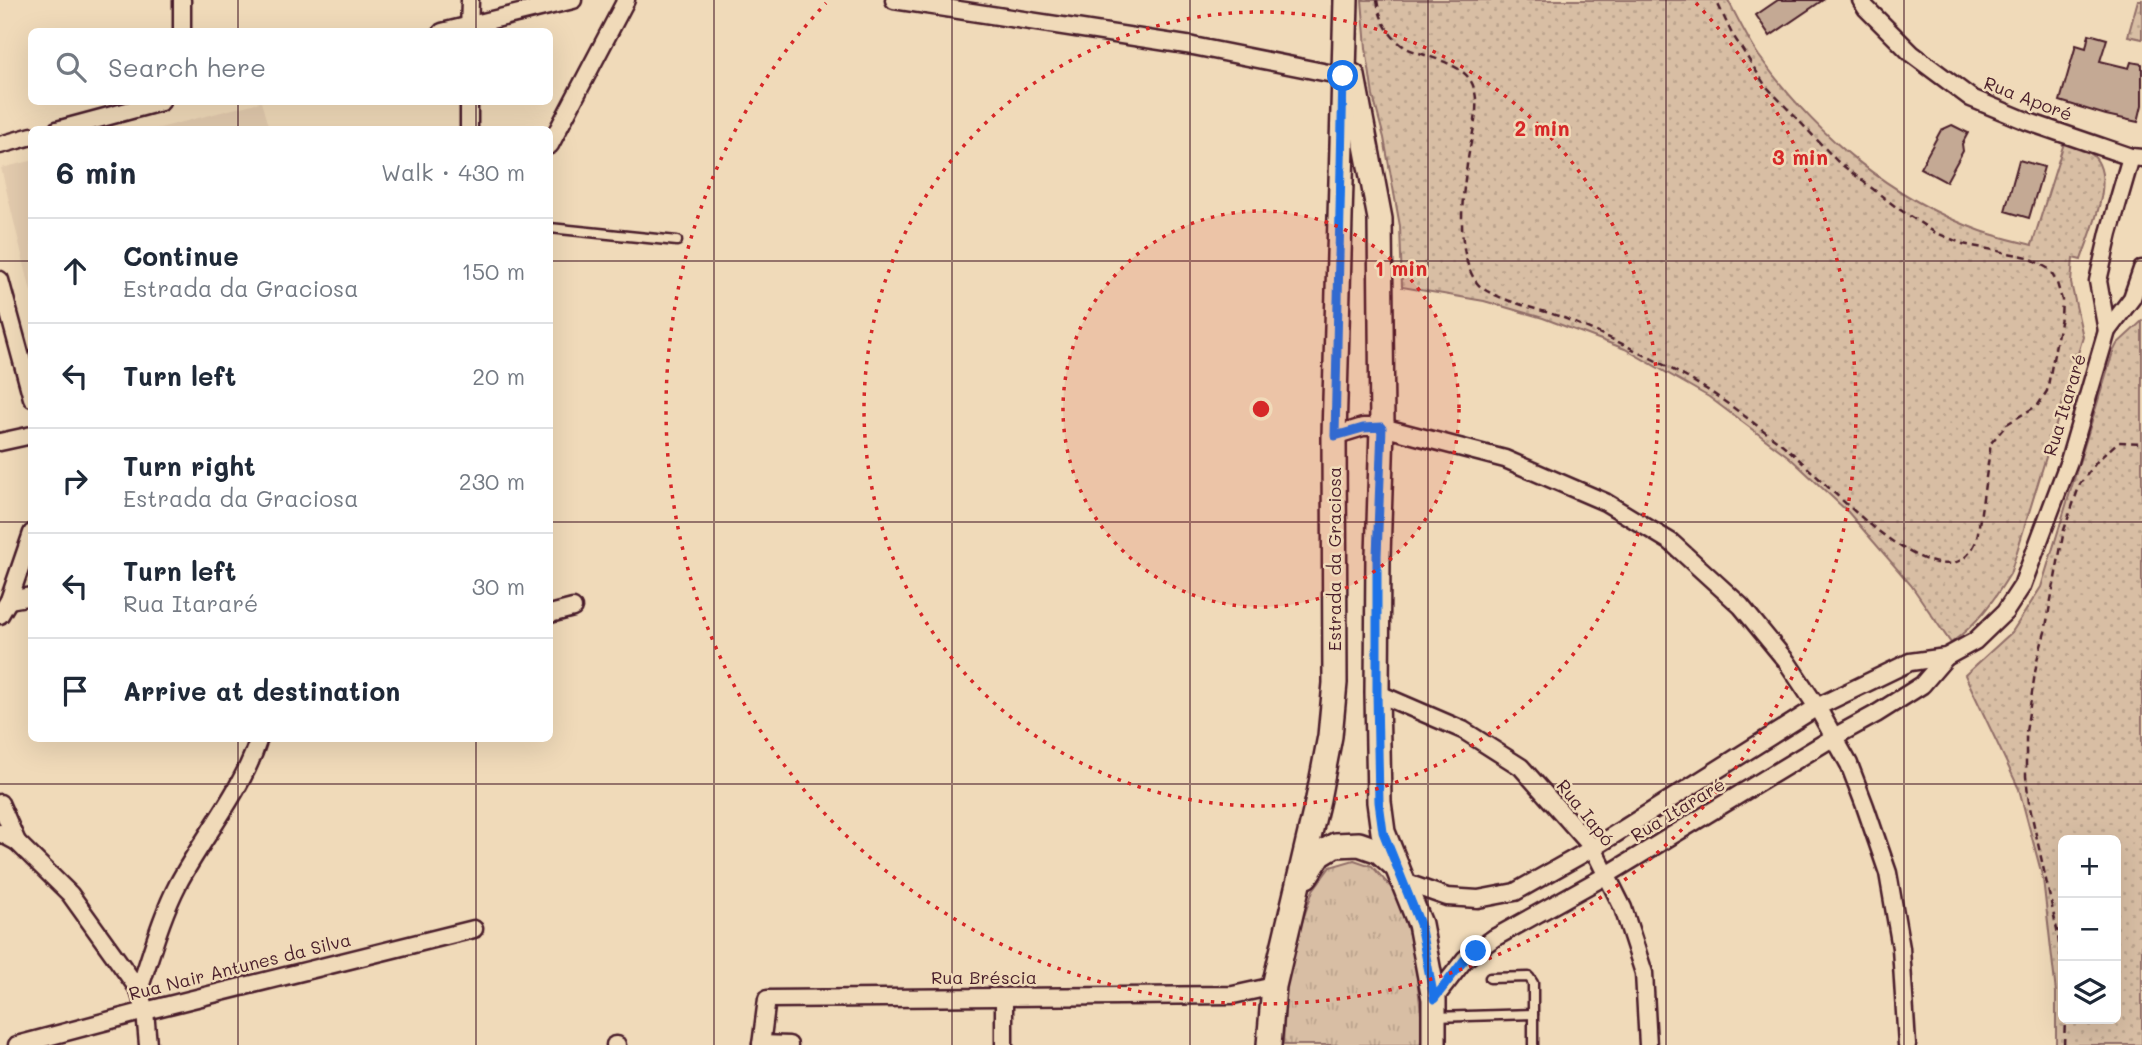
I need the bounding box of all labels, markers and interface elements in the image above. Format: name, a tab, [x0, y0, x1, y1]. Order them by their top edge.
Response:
search box	[28, 28, 553, 105]
icon: search	[52, 48, 90, 86]
text: Search here	[108, 50, 266, 84]
route start	[1327, 60, 1358, 91]
street label: Rua Aporé	[1981, 70, 2076, 126]
text: 2 min	[1514, 114, 1570, 141]
text: 3 min	[1772, 143, 1828, 170]
text: 6 min	[56, 152, 136, 192]
text: Walk · 430 m	[381, 157, 525, 187]
text: Continue	[123, 239, 239, 273]
icon: ahead	[56, 252, 94, 290]
text: 1 min	[1375, 254, 1427, 281]
text: 150 m	[461, 256, 525, 286]
text: Estrada da Graciosa	[123, 273, 359, 303]
street label: Rua Itararé	[2037, 351, 2091, 459]
icon: left	[56, 357, 94, 395]
text: Turn left	[123, 359, 236, 393]
text: 20 m	[472, 361, 525, 391]
centre of rings	[1249, 397, 1273, 421]
text: Turn right	[123, 449, 256, 483]
icon: right	[56, 462, 94, 500]
text: 230 m	[459, 466, 525, 496]
street label: Estrada da Graciosa	[1322, 467, 1346, 651]
text: Estrada da Graciosa	[123, 483, 359, 513]
text: Turn left	[123, 554, 236, 588]
icon: left	[56, 567, 94, 605]
text: 30 m	[472, 571, 525, 601]
text: Rua Itararé	[123, 588, 258, 618]
icon: arrive	[56, 672, 94, 710]
text: Arrive at destination	[123, 674, 400, 708]
street label: Rua Itararé	[1626, 772, 1729, 847]
street label: Rua Iapó	[1552, 774, 1620, 851]
map controls	[2058, 835, 2121, 1024]
button: +	[2058, 835, 2121, 898]
button: −	[2058, 898, 2121, 961]
street label: Rua Nair Antunes da Silva	[126, 927, 353, 1005]
route end	[1460, 935, 1491, 966]
button: layers	[2058, 961, 2121, 1024]
street label: Rua Bréscia	[931, 965, 1037, 989]

